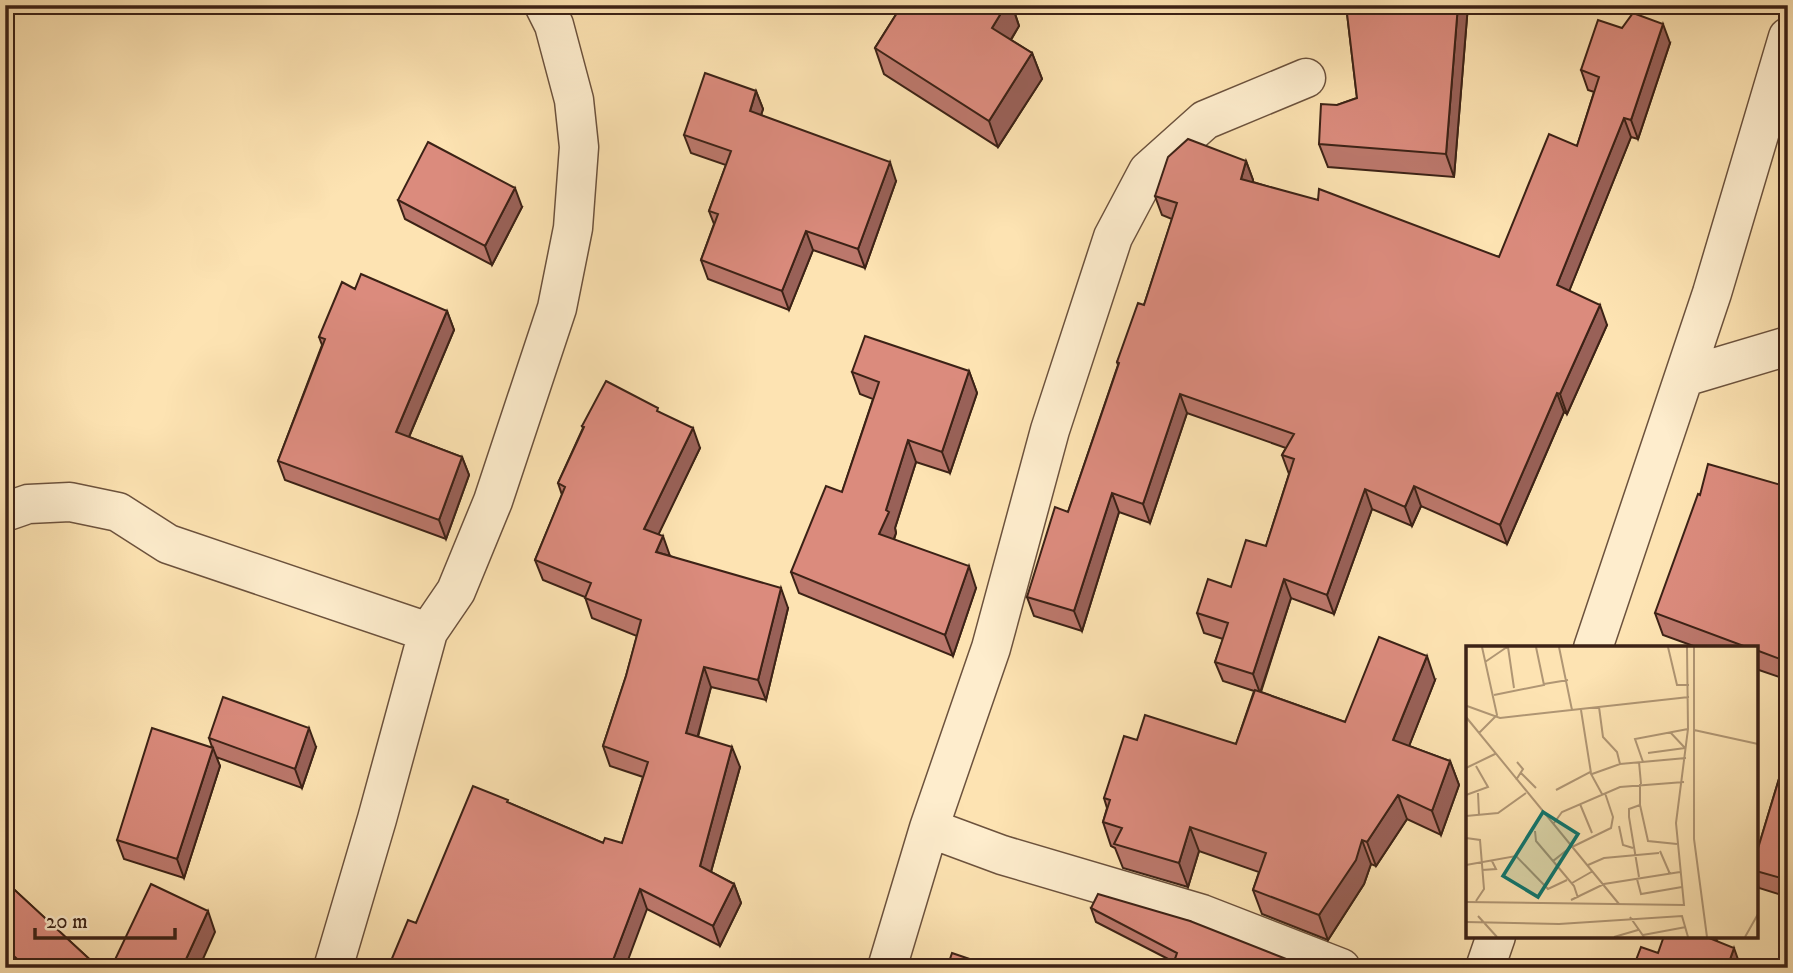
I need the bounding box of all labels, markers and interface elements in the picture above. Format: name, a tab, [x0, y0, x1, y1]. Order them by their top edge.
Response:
inset map	[1466, 646, 1758, 938]
scale bar	[35, 896, 175, 940]
text: 20 m	[46, 909, 88, 935]

